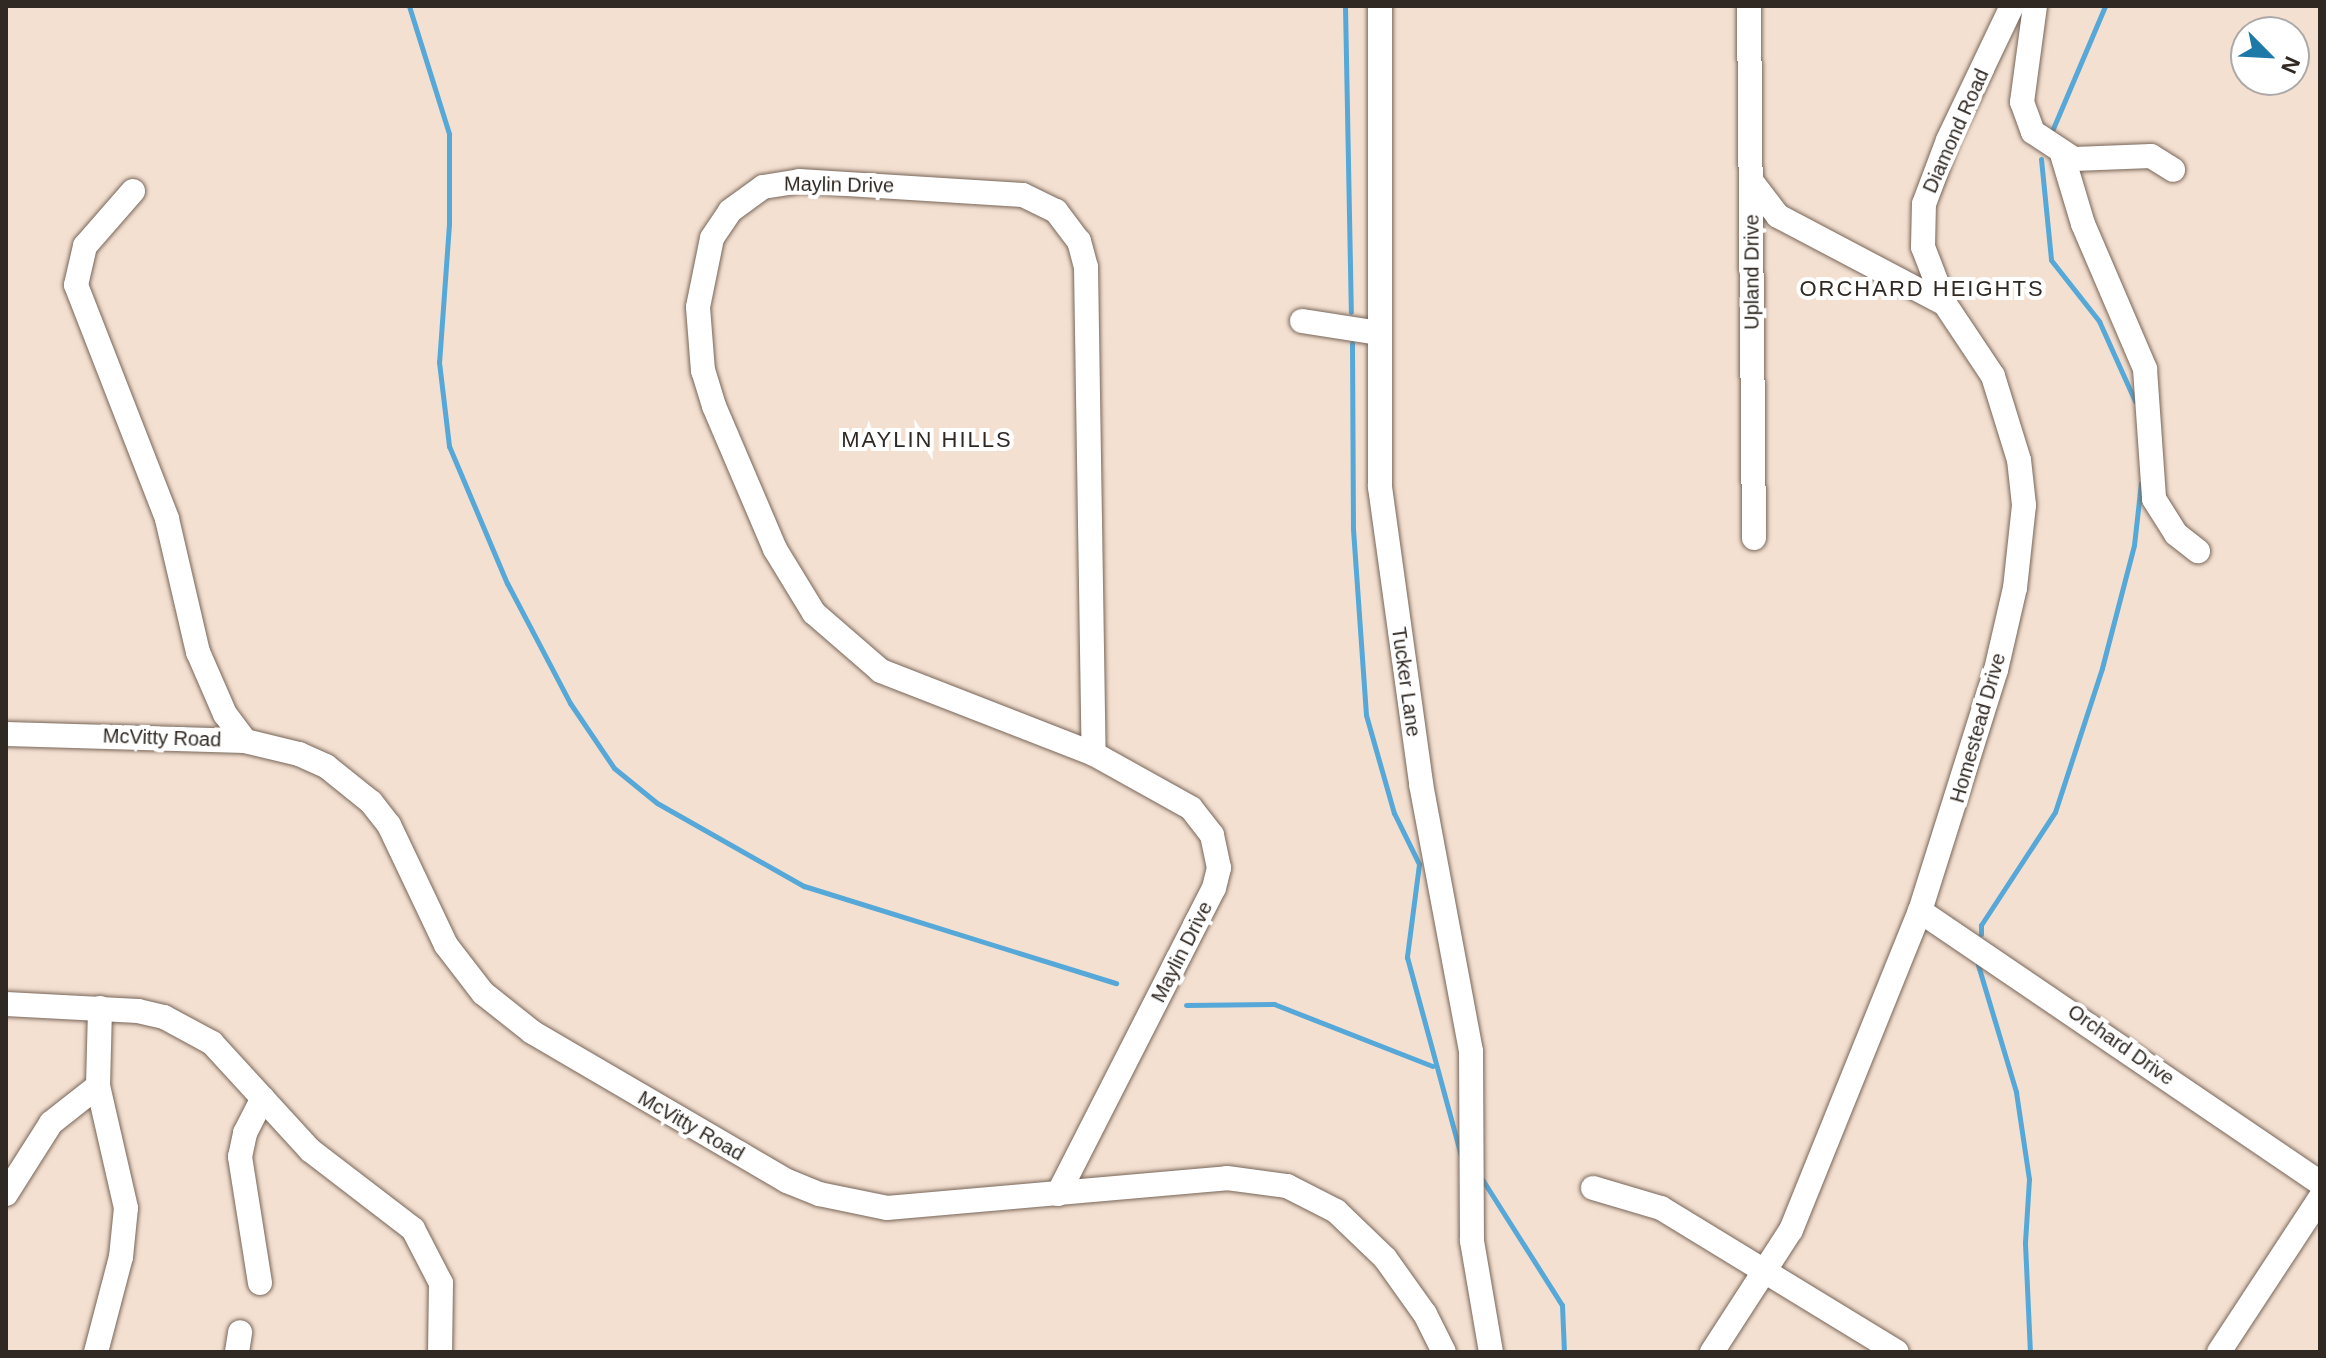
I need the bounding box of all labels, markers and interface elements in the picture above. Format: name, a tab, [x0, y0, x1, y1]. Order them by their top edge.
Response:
north arrow	[2230, 16, 2310, 96]
text: N	[2276, 53, 2305, 77]
street label: Diamond Road	[1918, 65, 1994, 197]
street label: Maylin Drive	[784, 172, 894, 198]
street label: Upland Drive	[1740, 214, 1764, 330]
district label: ORCHARD HEIGHTS	[1799, 276, 2045, 302]
district label: MAYLIN HILLS	[841, 427, 1013, 453]
street label: Tucker Lane	[1386, 626, 1426, 738]
street label: Homestead Drive	[1945, 650, 2011, 806]
street label: McVitty Road	[102, 724, 222, 752]
street label: Maylin Drive	[1146, 898, 1218, 1006]
street label: Orchard Drive	[2063, 999, 2179, 1091]
street label: McVitty Road	[634, 1086, 748, 1166]

